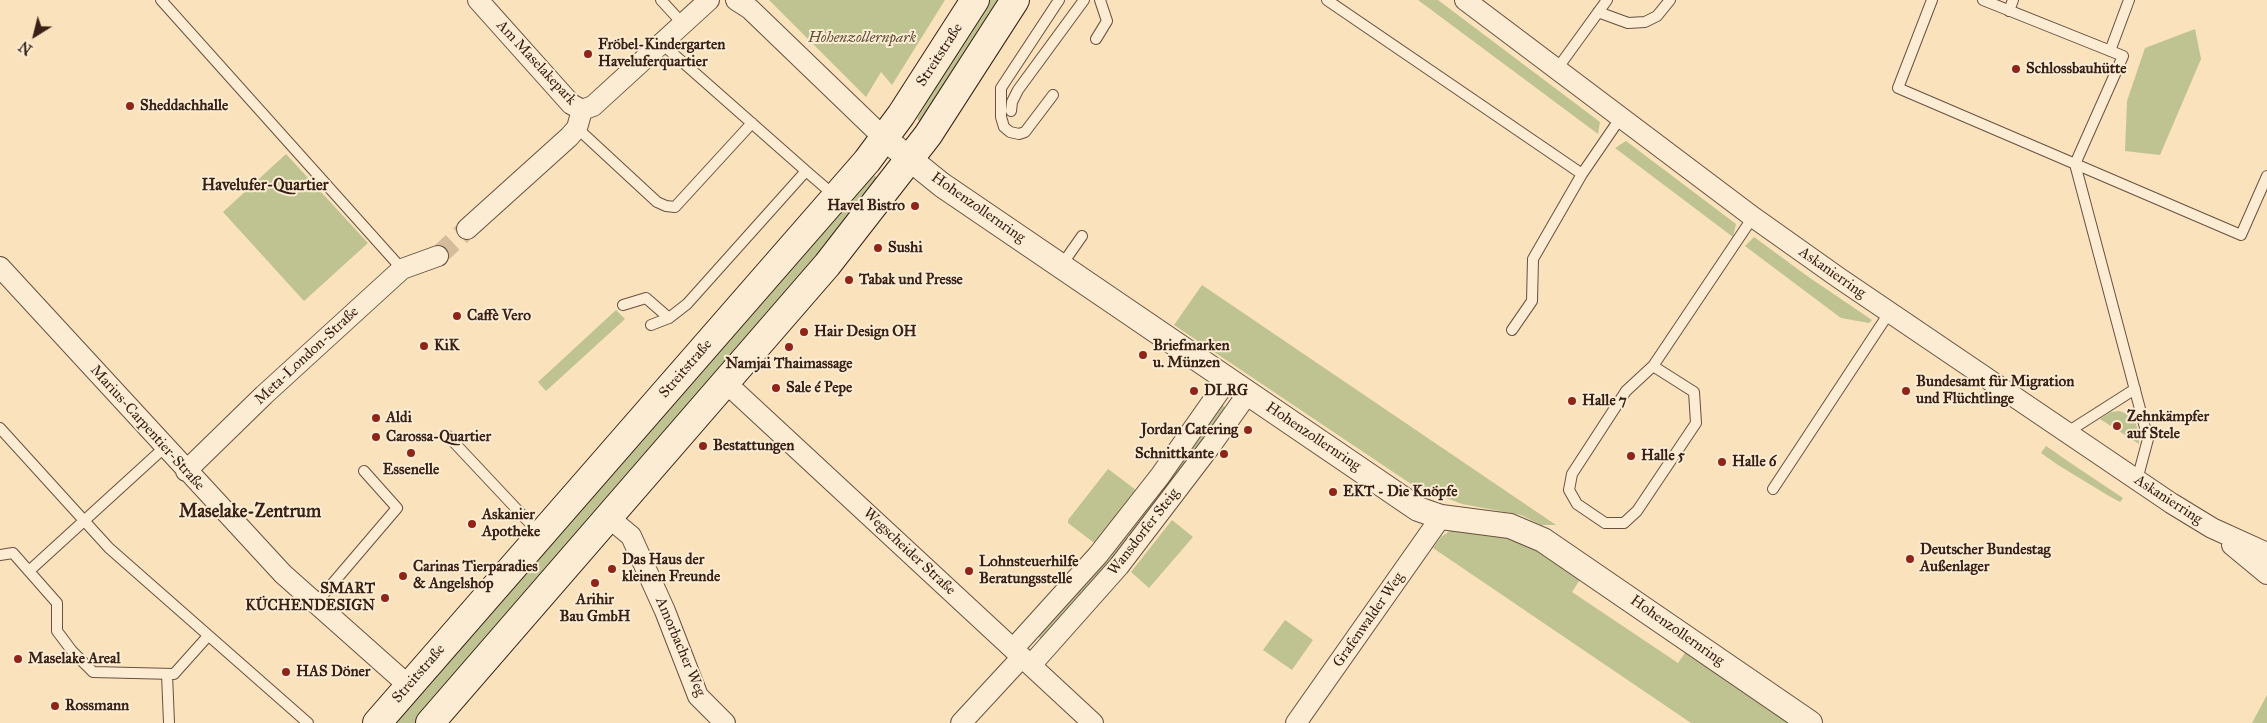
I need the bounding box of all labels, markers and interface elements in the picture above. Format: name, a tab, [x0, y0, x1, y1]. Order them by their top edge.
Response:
north arrow	[10, 10, 60, 60]
street label: Am Maselakepark	[492, 17, 580, 109]
street label: Streitstraße	[913, 20, 967, 90]
park label: Hohenzollernpark	[808, 29, 916, 47]
place label: Fröbel-Kindergarten Haveluferquartier	[598, 36, 725, 71]
text: N	[16, 37, 36, 58]
marker: Fröbel-Kindergarten Haveluferquartier	[582, 48, 594, 60]
place label: Schlossbauhütte	[2026, 60, 2127, 78]
marker: Schlossbauhütte	[2010, 63, 2022, 75]
place label: Sheddachhalle	[140, 97, 228, 115]
marker: Sheddachhalle	[124, 100, 136, 112]
street label: Hohenzollernring	[928, 169, 1028, 247]
district label: Havelufer-Quartier	[201, 176, 329, 196]
place label: Havel Bistro	[827, 197, 905, 215]
marker: Havel Bistro	[909, 200, 921, 212]
place label: Sushi	[888, 239, 923, 257]
marker: Sushi	[872, 242, 884, 254]
street label: Askanierring	[1795, 243, 1869, 303]
place label: Tabak und Presse	[859, 271, 963, 289]
marker: Tabak und Presse	[843, 274, 855, 286]
street label: Meta-London-Straße	[251, 303, 363, 409]
place label: Caffè Vero	[467, 307, 531, 325]
marker: Caffè Vero	[451, 310, 463, 322]
place label: Hair Design OH	[814, 323, 917, 341]
marker: Hair Design OH	[798, 326, 810, 338]
street label: Streitstraße	[656, 336, 716, 402]
place label: KiK	[434, 337, 459, 355]
place label: Briefmarken u. Münzen	[1153, 337, 1230, 372]
marker: KiK	[418, 340, 430, 352]
marker: Namjai Thaimassage	[783, 341, 795, 353]
marker: Briefmarken u. Münzen	[1137, 349, 1149, 361]
place label: Namjai Thaimassage	[725, 355, 853, 373]
street label: Marius-Carpentier-Straße	[86, 362, 208, 494]
place label: Bundesamt für Migration und Flüchtlinge	[1916, 373, 2074, 408]
place label: Sale é Pepe	[786, 379, 852, 397]
marker: Sale é Pepe	[770, 382, 782, 394]
place label: DLRG	[1204, 382, 1248, 400]
marker: DLRG	[1188, 385, 1200, 397]
marker: Bundesamt für Migration und Flüchtlinge	[1900, 385, 1912, 397]
place label: Halle 7	[1582, 392, 1627, 410]
marker: Halle 7	[1566, 395, 1578, 407]
street label: Hohenzollernring	[1262, 399, 1364, 475]
place label: Zehnkämpfer auf Stele	[2127, 408, 2209, 443]
place label: Aldi	[386, 409, 412, 427]
marker: Aldi	[370, 412, 382, 424]
marker: Zehnkämpfer auf Stele	[2111, 420, 2123, 432]
place label: Jordan Catering	[1141, 421, 1238, 439]
marker: Jordan Catering	[1242, 424, 1254, 436]
place label: Carossa-Quartier	[386, 428, 491, 446]
marker: Carossa-Quartier	[370, 431, 382, 443]
place label: Bestattungen	[713, 437, 794, 455]
marker: Bestattungen	[697, 440, 709, 452]
place label: Schnittkante	[1135, 445, 1214, 463]
marker: Essenelle	[405, 447, 417, 459]
place label: Halle 5	[1641, 447, 1685, 465]
marker: Schnittkante	[1218, 448, 1230, 460]
marker: Halle 5	[1625, 450, 1637, 462]
place label: Halle 6	[1732, 453, 1777, 471]
marker: Halle 6	[1716, 456, 1728, 468]
place label: Essenelle	[383, 461, 439, 479]
street label: Askanierring	[2131, 471, 2205, 529]
place label: EKT - Die Knöpfe	[1343, 483, 1457, 501]
street label: Wansdorfer Steig	[1104, 485, 1184, 579]
marker: EKT - Die Knöpfe	[1327, 486, 1339, 498]
district label: Maselake-Zentrum	[179, 502, 321, 524]
street label: Wegscheider Straße	[859, 505, 959, 599]
place label: Askanier Apotheke	[482, 506, 540, 541]
marker: Askanier Apotheke	[466, 518, 478, 530]
place label: Deutscher Bundestag Außenlager	[1920, 541, 2050, 576]
place label: Das Haus der kleinen Freunde	[622, 551, 720, 586]
place label: Lohnsteuerhilfe Beratungsstelle	[979, 553, 1079, 588]
marker: Deutscher Bundestag Außenlager	[1904, 553, 1916, 565]
place label: Carinas Tierparadies & Angelshop	[413, 558, 538, 593]
marker: Das Haus der kleinen Freunde	[606, 563, 618, 575]
marker: Lohnsteuerhilfe Beratungsstelle	[963, 565, 975, 577]
street label: Grafenwalder Weg	[1330, 569, 1408, 671]
marker: Carinas Tierparadies & Angelshop	[397, 570, 409, 582]
marker: Arihir Bau GmbH	[589, 577, 601, 589]
place label: SMART KÜCHENDESIGN	[245, 580, 375, 615]
place label: Arihir Bau GmbH	[560, 591, 630, 626]
marker: SMART KÜCHENDESIGN	[379, 592, 391, 604]
street label: Hohenzollernring	[1627, 592, 1727, 670]
street label: Amorbacher Weg	[651, 595, 709, 699]
street label: Streitstraße	[389, 641, 449, 707]
place label: Maselake Areal	[28, 650, 120, 668]
marker: Maselake Areal	[12, 653, 24, 665]
place label: HAS Döner	[296, 663, 370, 681]
marker: HAS Döner	[280, 666, 292, 678]
place label: Rossmann	[65, 697, 129, 715]
marker: Rossmann	[49, 700, 61, 712]

